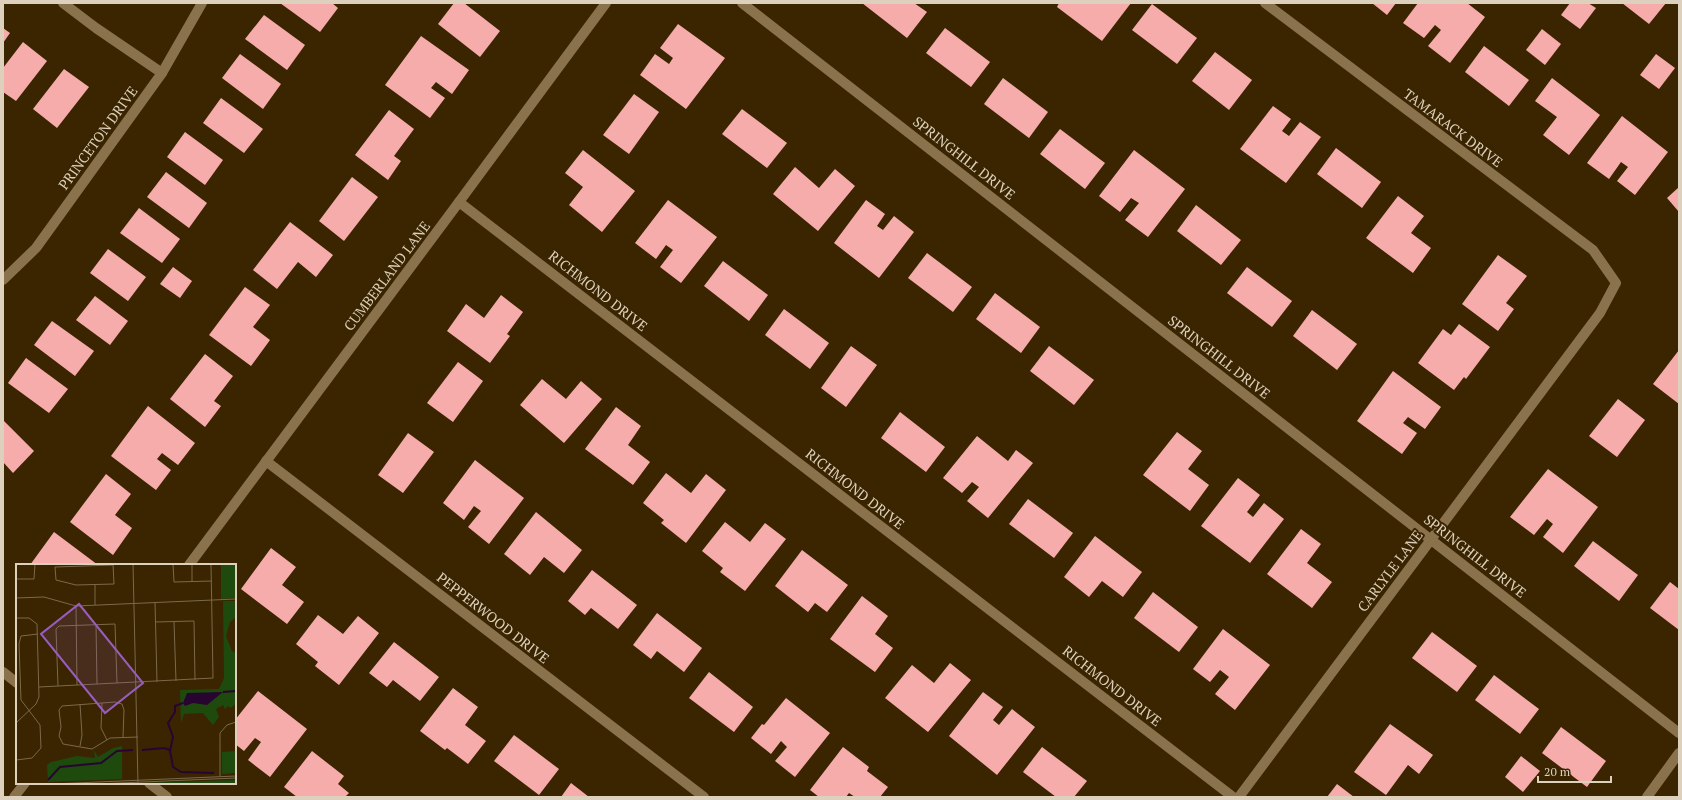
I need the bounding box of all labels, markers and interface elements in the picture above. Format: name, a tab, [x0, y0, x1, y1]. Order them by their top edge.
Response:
street label: PRINCETON DRIVE	[54, 82, 142, 193]
street label: TAMARACK DRIVE	[1400, 84, 1507, 171]
street label: SPRINGHILL DRIVE	[909, 112, 1019, 204]
street label: CUMBERLAND LANE	[339, 217, 434, 334]
street label: RICHMOND DRIVE	[545, 246, 652, 335]
street label: SPRINGHILL DRIVE	[1164, 311, 1274, 403]
street label: RICHMOND DRIVE	[802, 444, 909, 533]
street label: SPRINGHILL DRIVE	[1420, 510, 1530, 602]
street label: CARLYLE LANE	[1353, 526, 1427, 615]
inset map	[16, 564, 236, 784]
street label: PEPPERWOOD DRIVE	[433, 568, 553, 667]
street label: RICHMOND DRIVE	[1059, 641, 1166, 730]
scale bar	[1538, 758, 1611, 784]
text: 20 m	[1544, 764, 1571, 779]

